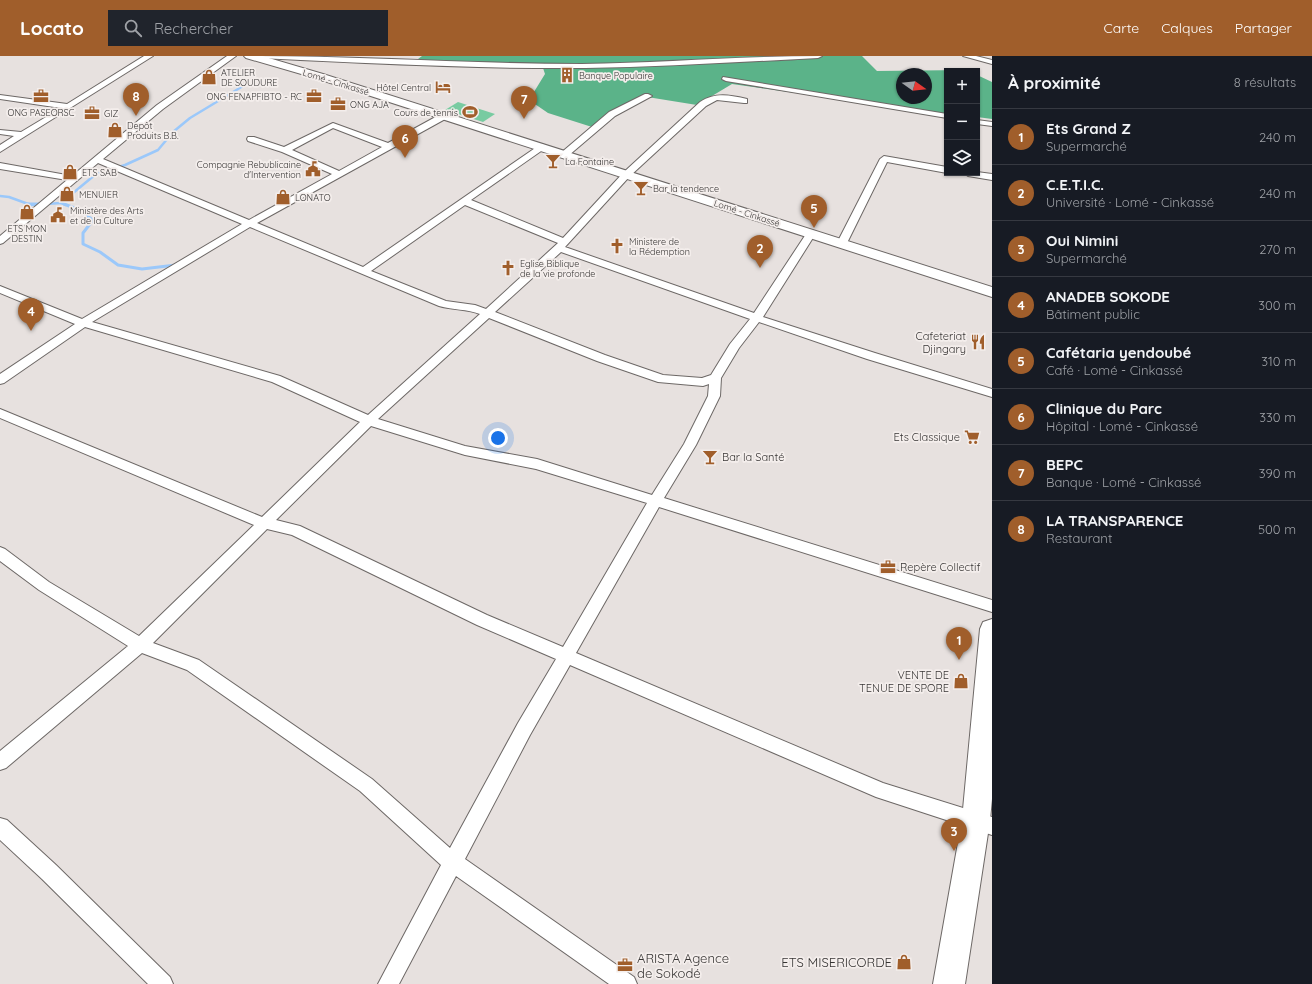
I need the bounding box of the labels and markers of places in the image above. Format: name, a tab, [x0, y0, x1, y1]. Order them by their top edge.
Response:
building icon: Banque Populaire	[558, 66, 576, 84]
place label: ATELIER DE SOUDURE	[221, 67, 277, 88]
shop icon: ATELIER DE SOUDURE	[200, 68, 218, 86]
place label: Banque Populaire	[579, 70, 653, 81]
hotel icon: Hôtel Central	[434, 78, 452, 96]
place label: Hôtel Central	[376, 82, 431, 93]
pin: 8	[123, 83, 149, 116]
pin: 7	[511, 86, 537, 119]
office icon: ONG PASEORSC	[32, 87, 50, 105]
office icon: ONG FENAPFIBTO - RC	[305, 87, 323, 105]
place label: ONG FENAPFIBTO - RC	[206, 91, 302, 102]
office icon: ONG AJA	[329, 95, 347, 113]
place label: ONG AJA	[350, 99, 389, 110]
sports icon: Cours de tennis	[461, 103, 479, 121]
office icon: GIZ	[83, 104, 101, 122]
place label: ONG PASEORSC	[7, 107, 75, 118]
place label: Cours de tennis	[394, 107, 458, 118]
place label: GIZ	[104, 108, 119, 119]
place label: Depôt Produits B.B.	[127, 120, 179, 141]
shop icon: Depôt Produits B.B.	[106, 121, 124, 139]
pin: 6	[392, 125, 418, 158]
bar icon: La Fontaine	[544, 152, 562, 170]
place label: La Fontaine	[565, 156, 614, 167]
place label: Compagnie Rebublicaine d'Intervention	[197, 159, 301, 180]
public building icon: Compagnie Rebublicaine d'Intervention	[304, 160, 322, 178]
shop icon: ETS SAB	[61, 163, 79, 181]
place label: ETS SAB	[82, 167, 117, 178]
bar icon: Bar la tendence	[632, 179, 650, 197]
place label: Bar la tendence	[653, 183, 719, 194]
shop icon: MENUIER	[58, 185, 76, 203]
shop icon: LONATO	[274, 188, 292, 206]
place label: MENUIER	[79, 189, 118, 200]
place label: LONATO	[295, 192, 331, 203]
pin: 5	[801, 195, 827, 228]
shop icon: ETS MON DESTIN	[18, 203, 36, 221]
place label: Ministère des Arts et de la Culture	[70, 205, 144, 226]
public building icon: Ministère des Arts et de la Culture	[49, 206, 67, 224]
place label: ETS MON DESTIN	[8, 223, 46, 244]
pin: 2	[747, 235, 773, 268]
place label: Ministere de la Rédemption	[629, 236, 690, 257]
church icon: Ministere de la Rédemption	[608, 237, 626, 255]
place label: Eglise Biblique de la vie profonde	[520, 258, 595, 279]
church icon: Eglise Biblique de la vie profonde	[499, 259, 517, 277]
pin: 4	[18, 298, 44, 331]
place label: Cafeteriat Djingary	[916, 329, 966, 356]
restaurant icon: Cafeteriat Djingary	[969, 333, 987, 351]
supermarket icon: Ets Classique	[963, 428, 981, 446]
place label: Ets Classique	[893, 430, 960, 444]
bar icon: Bar la Santé	[701, 448, 719, 466]
place label: Bar la Santé	[722, 450, 784, 464]
office icon: Repère Collectif	[879, 558, 897, 576]
place label: Repère Collectif	[900, 560, 980, 574]
pin: 1	[946, 627, 972, 660]
place label: VENTE DE TENUE DE SPORE	[859, 668, 949, 695]
shop icon: VENTE DE TENUE DE SPORE	[952, 672, 970, 690]
pin: 3	[941, 818, 967, 851]
place label: ARISTA Agence de Sokodé	[637, 950, 729, 981]
shop icon: ETS MISERICORDE	[895, 953, 913, 971]
place label: ETS MISERICORDE	[781, 954, 892, 970]
office icon: ARISTA Agence de Sokodé	[616, 956, 634, 974]

